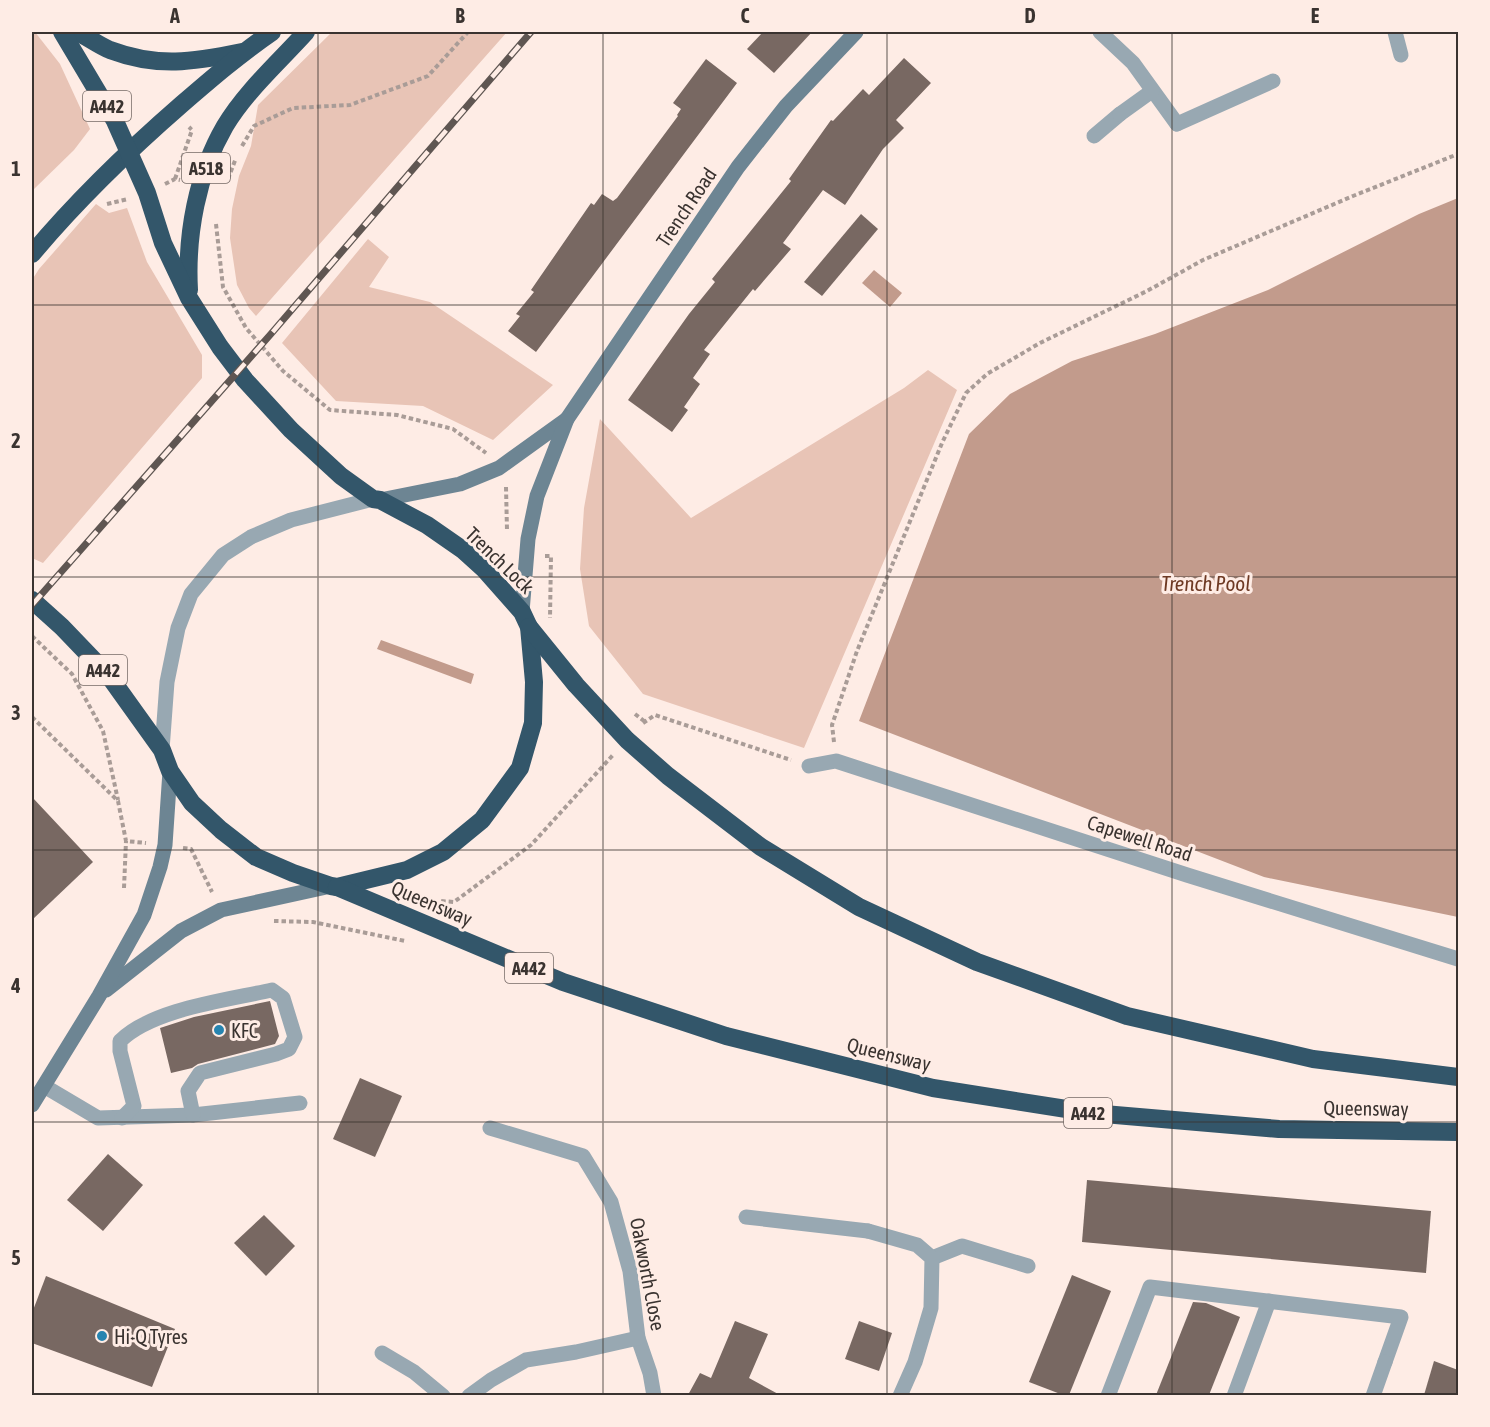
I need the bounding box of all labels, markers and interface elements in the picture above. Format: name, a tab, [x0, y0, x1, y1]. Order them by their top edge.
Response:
text: A	[169, 4, 180, 27]
text: B	[455, 4, 465, 27]
text: C	[741, 4, 750, 27]
text: D	[1024, 4, 1036, 27]
text: E	[1311, 4, 1320, 27]
road number: A442	[83, 91, 131, 121]
road number: A518	[182, 153, 230, 183]
text: 1	[11, 157, 21, 180]
street label: Trench Road	[651, 163, 721, 251]
text: 2	[11, 429, 21, 452]
street label: Trench Lock	[461, 522, 539, 598]
water label: Trench Pool	[1161, 571, 1251, 595]
road number: A442	[79, 655, 127, 685]
text: 3	[11, 701, 21, 724]
street label: Capewell Road	[1085, 810, 1195, 866]
street label: Queensway	[388, 876, 476, 930]
road number: A442	[505, 953, 553, 983]
text: 4	[10, 974, 21, 997]
place label: KFC	[231, 1019, 258, 1042]
marker: KFC	[212, 1023, 226, 1037]
street label: Queensway	[845, 1033, 933, 1075]
street label: Queensway	[1323, 1096, 1409, 1120]
road number: A442	[1064, 1098, 1112, 1128]
street label: Oakworth Close	[626, 1216, 670, 1332]
text: 5	[11, 1246, 21, 1269]
place label: Hi-Q Tyres	[114, 1325, 188, 1348]
marker: Hi-Q Tyres	[95, 1329, 109, 1343]

